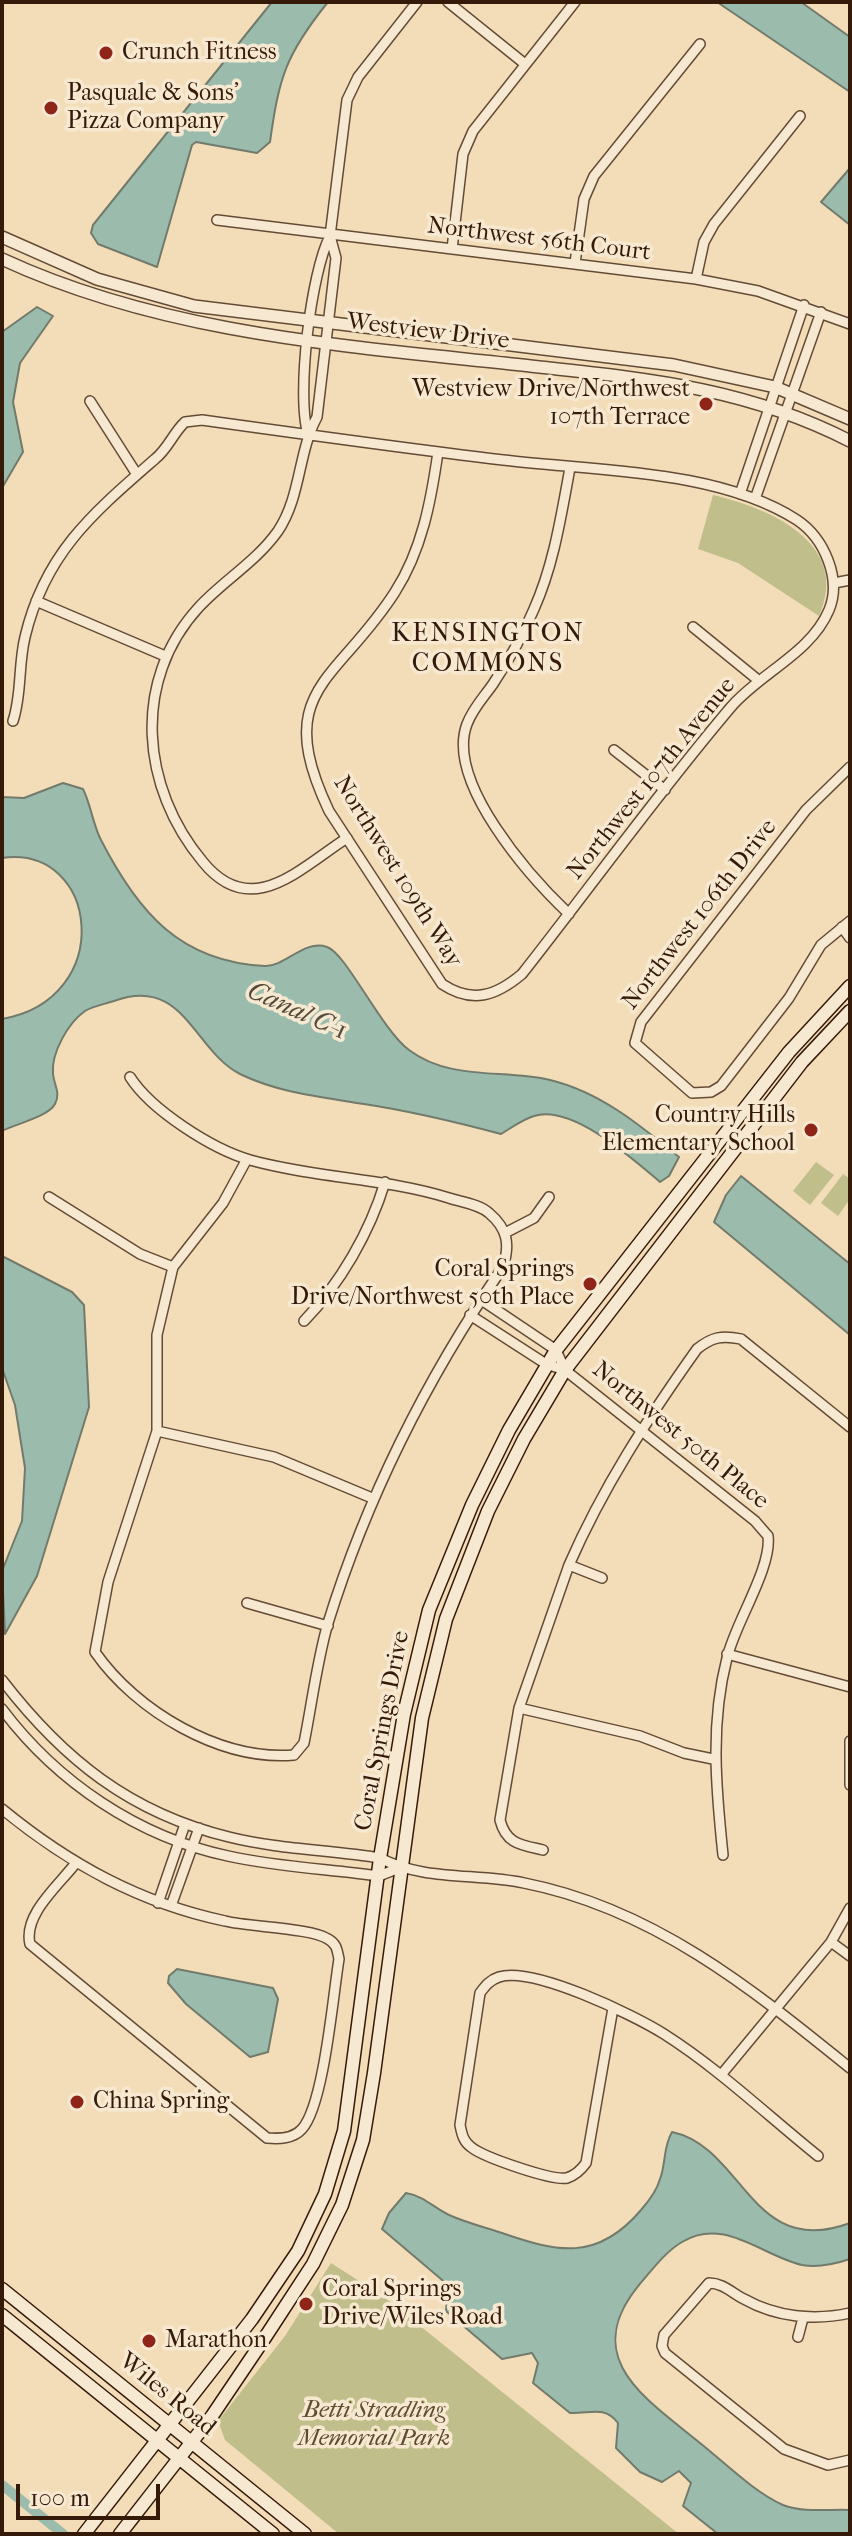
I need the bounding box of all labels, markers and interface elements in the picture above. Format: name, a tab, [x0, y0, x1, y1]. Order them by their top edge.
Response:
place label: Crunch Fitness	[122, 39, 277, 67]
marker: Crunch Fitness	[97, 44, 115, 62]
place label: Pasquale & Sons' Pizza Company	[67, 80, 239, 136]
marker: Pasquale & Sons' Pizza Company	[42, 99, 60, 117]
street label: Northwest 56th Court	[426, 212, 652, 268]
street label: Westview Drive	[345, 308, 511, 356]
place label: Westview Drive/Northwest 107th Terrace	[412, 376, 690, 432]
marker: Westview Drive/Northwest 107th Terrace	[697, 395, 715, 413]
district label: KENSINGTON COMMONS	[391, 619, 585, 680]
street label: Northwest 107th Avenue	[562, 672, 742, 886]
street label: Northwest 109th Way	[326, 771, 468, 973]
street label: Northwest 106th Drive	[617, 814, 783, 1016]
water label: Canal C-1	[242, 976, 352, 1048]
place label: Country Hills Elementary School	[602, 1102, 795, 1158]
marker: Country Hills Elementary School	[802, 1121, 820, 1139]
place label: Coral Springs Drive/Northwest 50th Place	[291, 1256, 574, 1312]
marker: Coral Springs Drive/Northwest 50th Place	[581, 1275, 599, 1293]
street label: Northwest 50th Place	[586, 1356, 774, 1516]
street label: Coral Springs Drive	[349, 1629, 417, 1833]
place label: China Spring	[93, 2088, 229, 2116]
marker: China Spring	[68, 2093, 86, 2111]
place label: Coral Springs Drive/Wiles Road	[322, 2276, 503, 2332]
marker: Coral Springs Drive/Wiles Road	[297, 2295, 315, 2313]
place label: Marathon	[165, 2327, 267, 2355]
marker: Marathon	[140, 2332, 158, 2350]
street label: Wiles Road	[113, 2347, 221, 2443]
park label: Betti Stradling Memorial Park	[298, 2397, 450, 2453]
scale bar	[20, 2468, 164, 2518]
text: 100 m	[30, 2484, 90, 2512]

